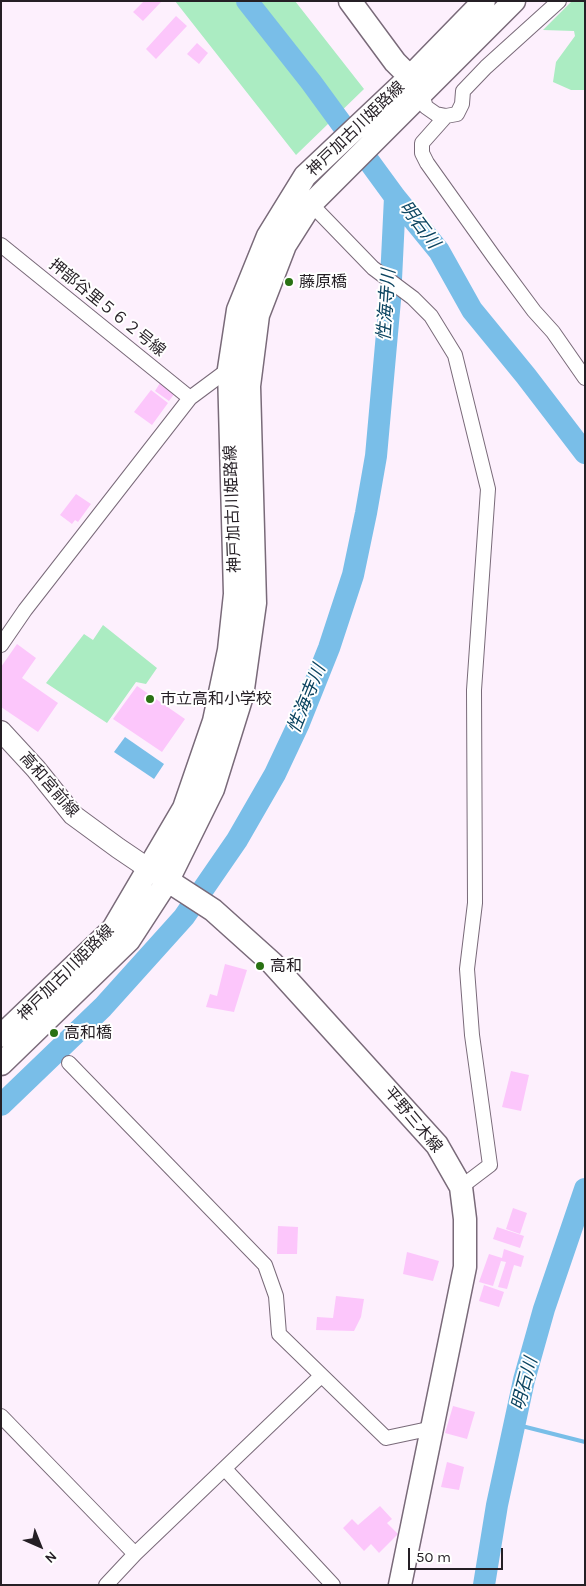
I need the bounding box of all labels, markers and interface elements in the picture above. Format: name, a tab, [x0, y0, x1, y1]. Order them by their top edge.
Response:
street label: 神戸加古川姫路線	[303, 78, 409, 180]
water label: 明石川	[394, 197, 444, 253]
street label: 押部谷里５６２号線	[45, 255, 169, 361]
water label: 性海寺川	[374, 268, 400, 342]
place label: 藤原橋	[299, 272, 347, 292]
marker: 藤原橋	[283, 276, 295, 288]
street label: 神戸加古川姫路線	[221, 445, 245, 573]
water label: 性海寺川	[284, 662, 330, 736]
place label: 市立高和小学校	[160, 689, 272, 709]
marker: 市立高和小学校	[144, 693, 156, 705]
street label: 高和宮前線	[16, 749, 82, 821]
street label: 神戸加古川姫路線	[14, 921, 118, 1025]
place label: 高和	[270, 956, 302, 976]
marker: 高和	[254, 960, 266, 972]
place label: 高和橋	[64, 1023, 112, 1043]
marker: 高和橋	[48, 1027, 60, 1039]
street label: 平野三木線	[380, 1083, 446, 1157]
water label: 明石川	[508, 1355, 542, 1413]
north arrow	[15, 1521, 65, 1571]
scale bar	[411, 1538, 506, 1570]
text: N	[41, 1548, 60, 1567]
text: 50 m	[416, 1548, 451, 1566]

